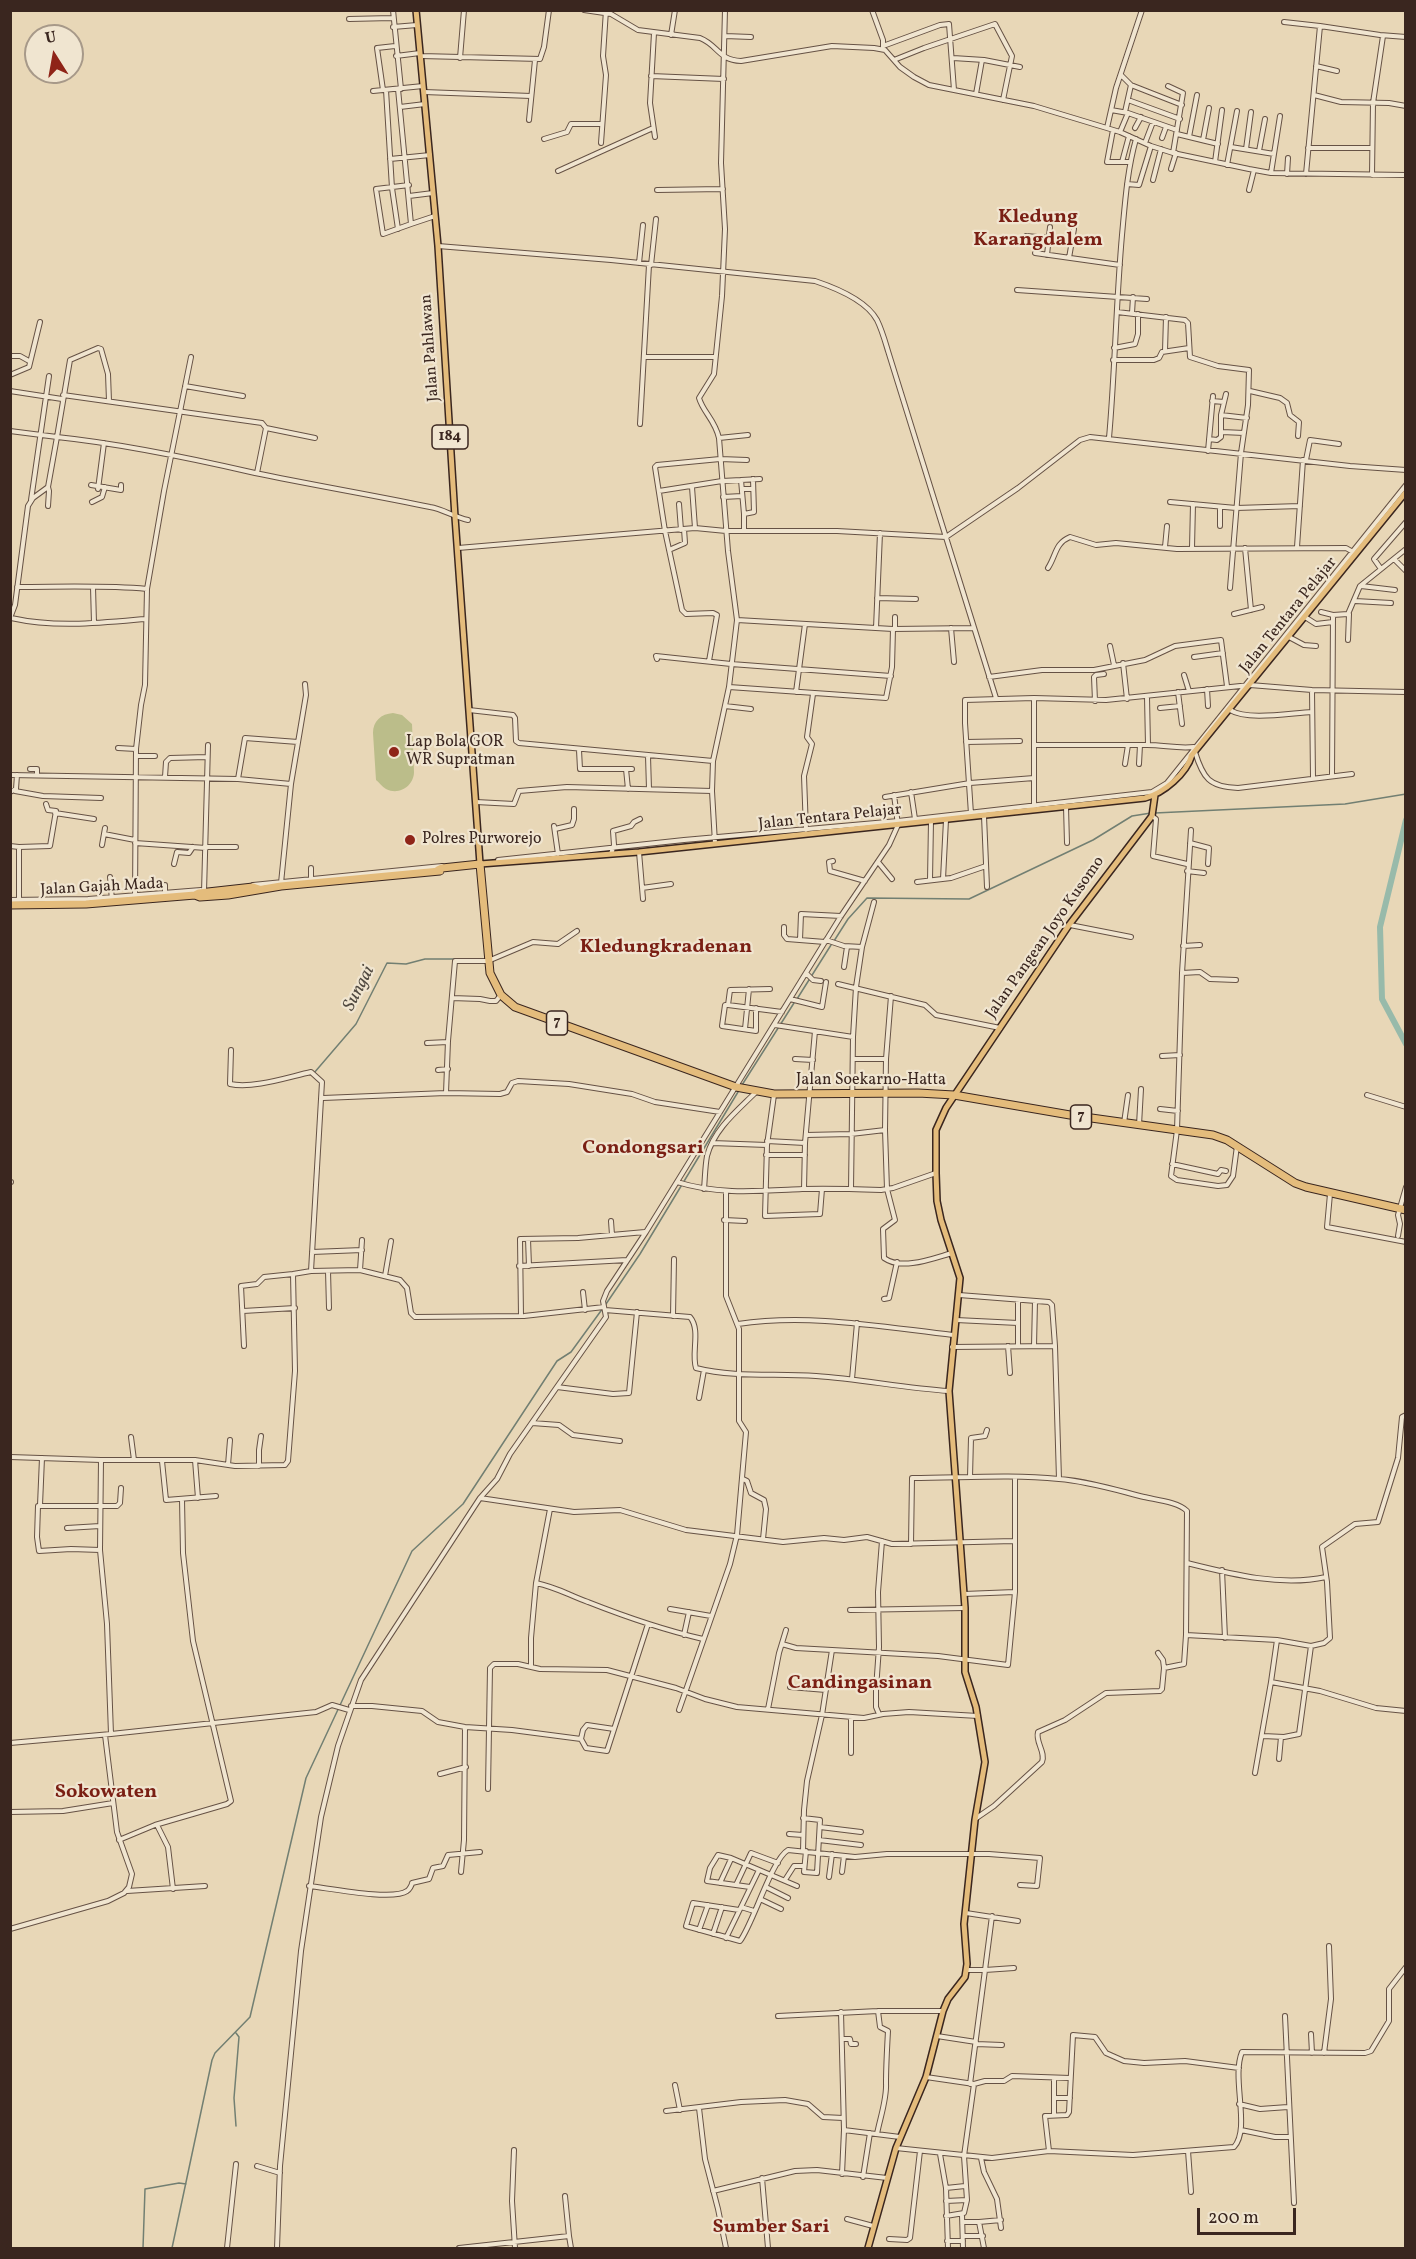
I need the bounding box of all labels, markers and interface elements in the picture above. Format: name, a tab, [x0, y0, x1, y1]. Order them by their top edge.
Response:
north arrow	[24, 24, 84, 84]
text: U	[43, 26, 58, 50]
district label: Kledung Karangdalem	[973, 206, 1103, 253]
street label: Jalan Pahlawan	[418, 294, 444, 402]
road number: 184	[432, 425, 468, 449]
street label: Jalan Tentara Pelajar	[1236, 554, 1342, 678]
place label: Lap Bola GOR WR Supratman	[406, 733, 515, 771]
marker: Lap Bola GOR WR Supratman	[387, 745, 401, 759]
street label: Jalan Tentara Pelajar	[757, 801, 903, 835]
place label: Polres Purworejo	[422, 830, 542, 850]
marker: Polres Purworejo	[403, 833, 417, 847]
street label: Jalan Pangean Joyo Kusomo	[983, 853, 1109, 1023]
street label: Jalan Gajah Mada	[40, 875, 164, 901]
district label: Kledungkradenan	[580, 936, 752, 960]
water label: Sungai	[340, 963, 380, 1015]
road number: 7	[546, 1011, 568, 1035]
street label: Jalan Soekarno-Hatta	[796, 1071, 946, 1091]
road number: 7	[1070, 1105, 1092, 1129]
district label: Condongsari	[582, 1137, 704, 1161]
district label: Candingasinan	[788, 1672, 932, 1696]
district label: Sokowaten	[55, 1781, 157, 1805]
scale bar	[1200, 2196, 1299, 2234]
text: 200 m	[1208, 2206, 1259, 2231]
district label: Sumber Sari	[712, 2216, 830, 2240]

